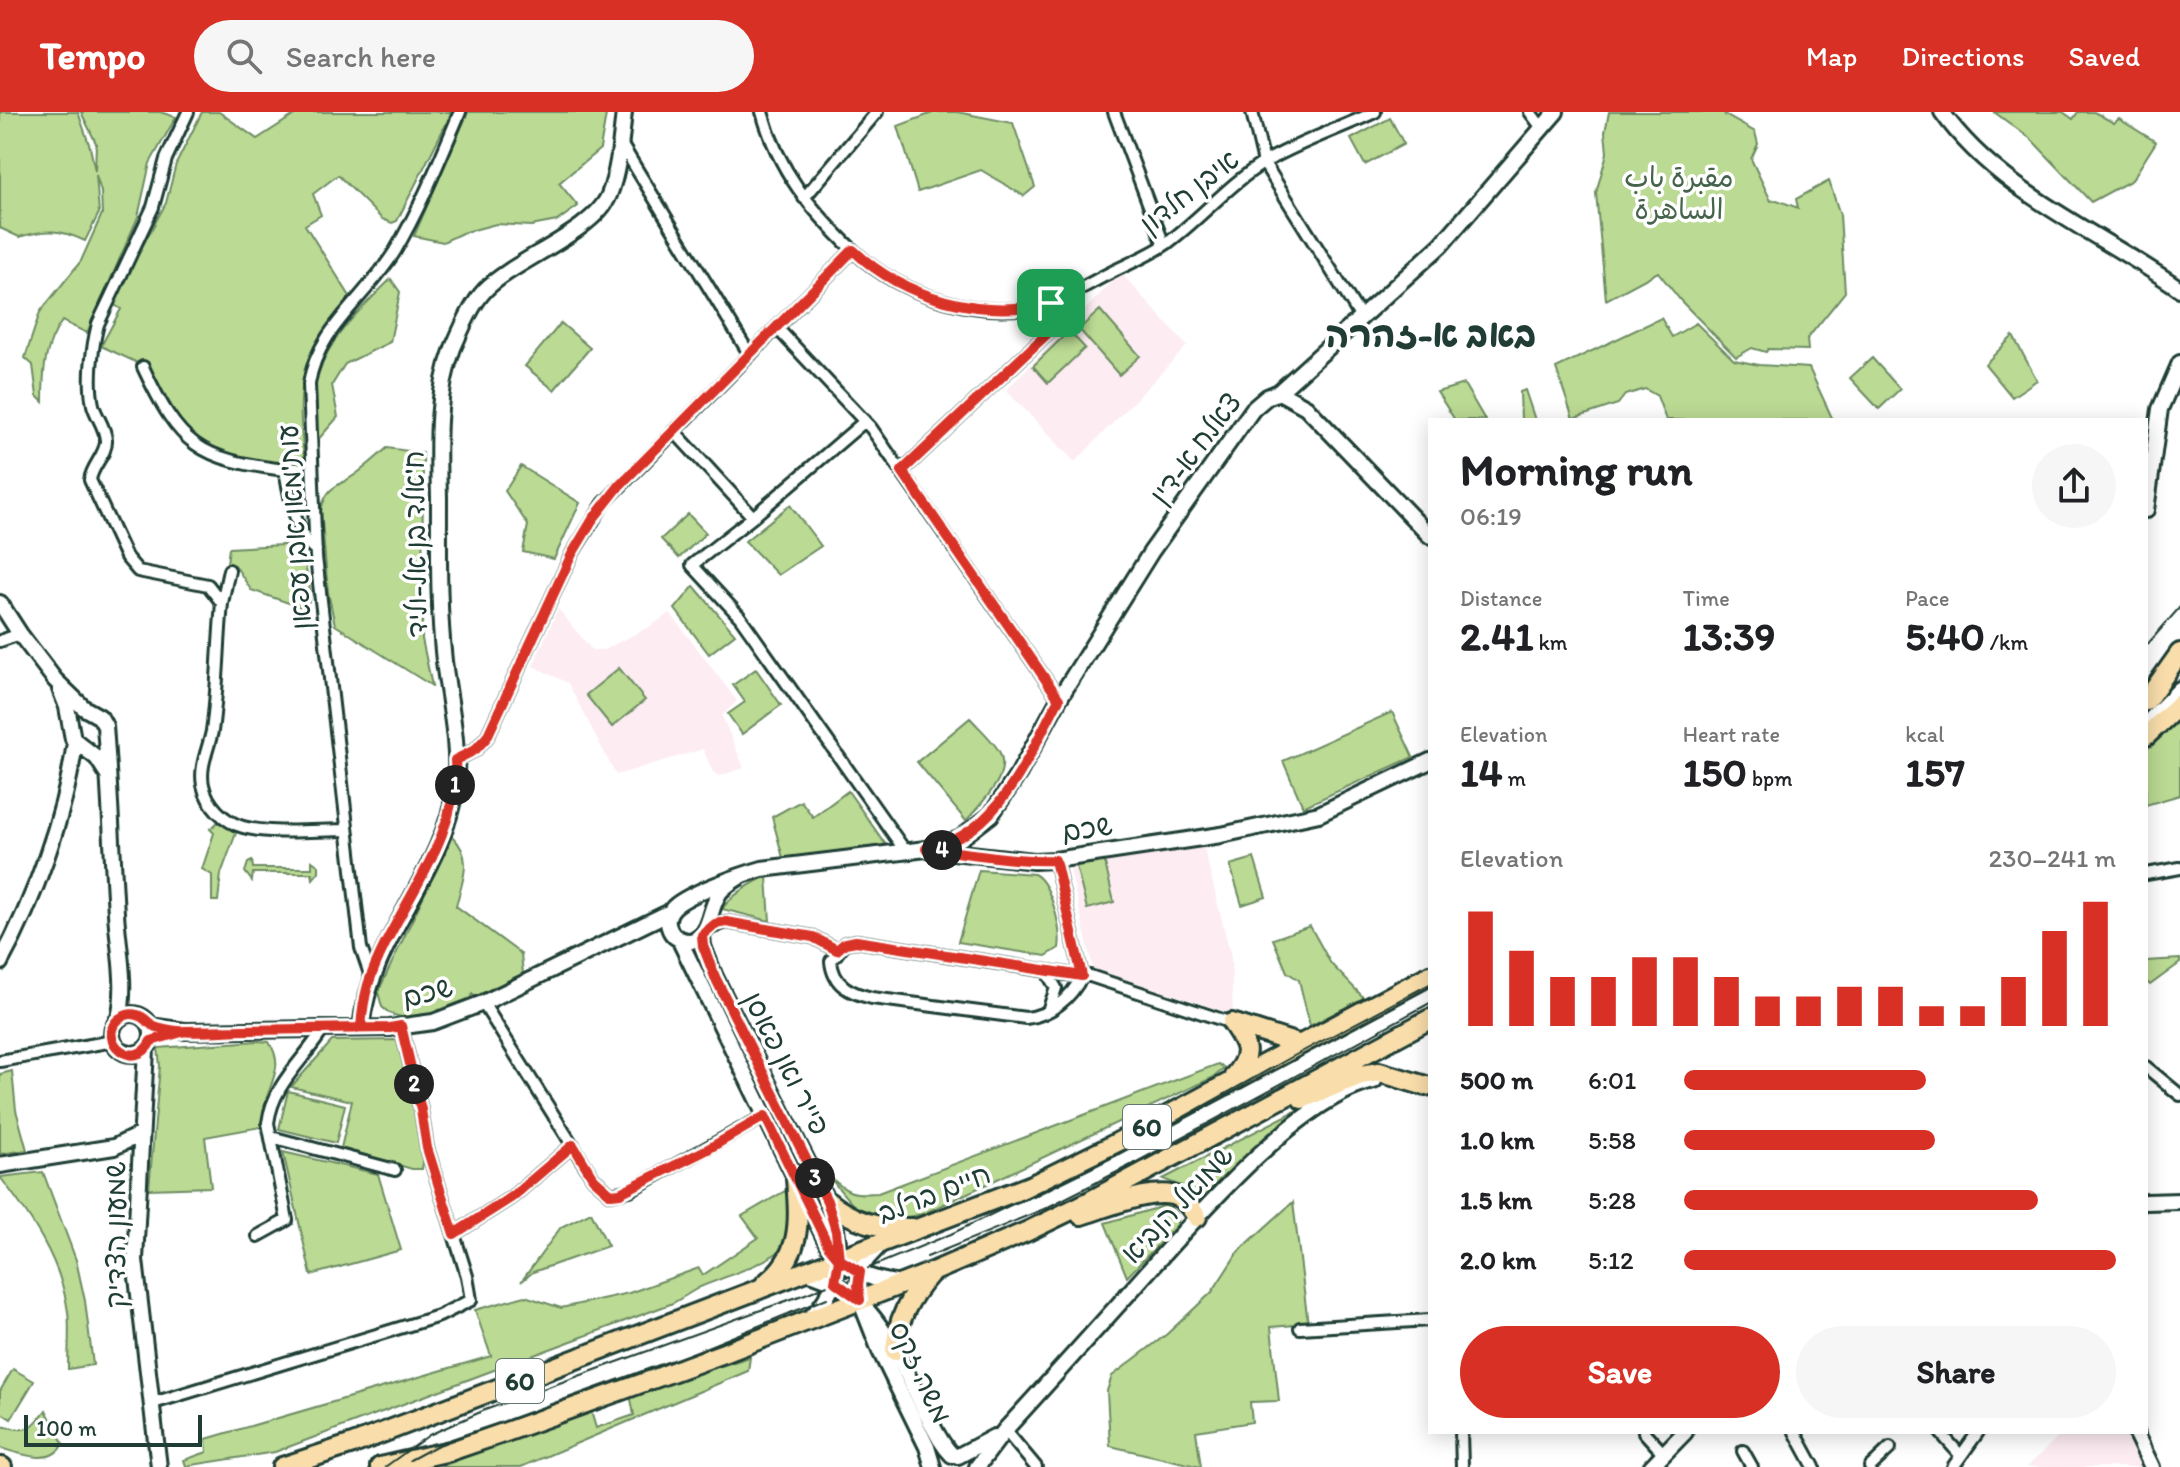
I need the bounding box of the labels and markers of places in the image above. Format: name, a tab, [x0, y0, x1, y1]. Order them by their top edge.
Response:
pin	[1017, 269, 1085, 337]
pin: 1	[435, 765, 475, 805]
pin: 4	[922, 830, 962, 870]
pin: 2	[394, 1064, 434, 1104]
pin: 3	[795, 1158, 835, 1198]

